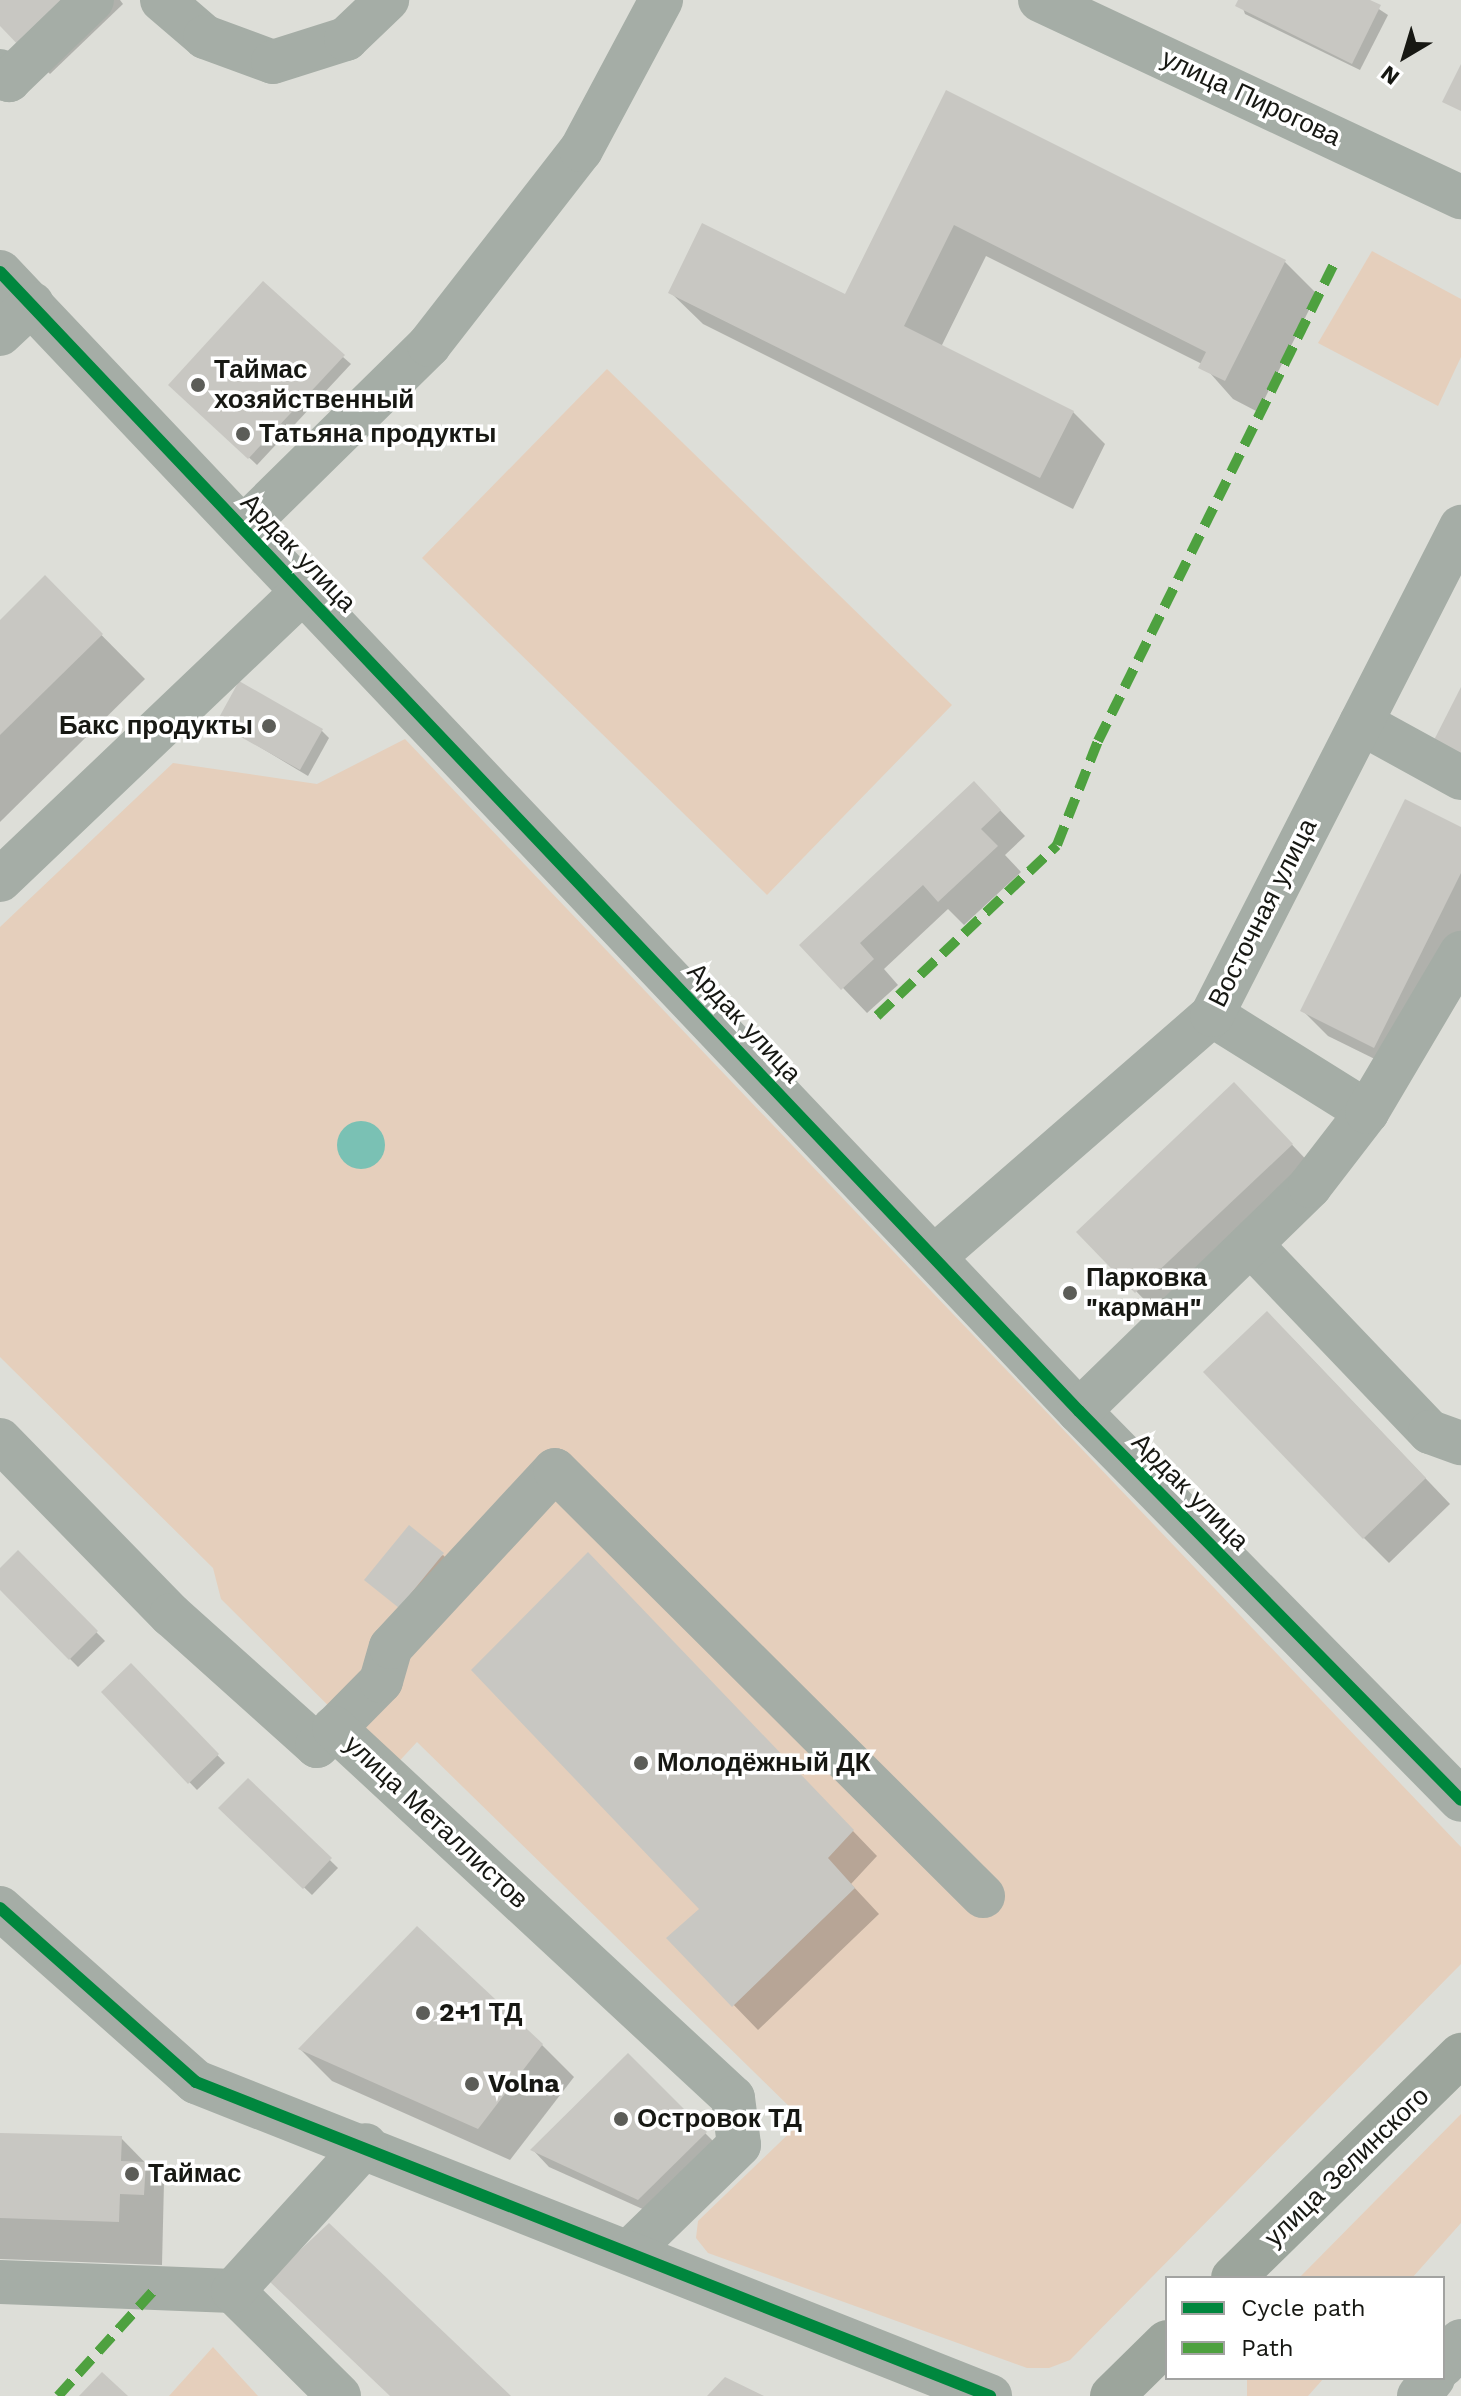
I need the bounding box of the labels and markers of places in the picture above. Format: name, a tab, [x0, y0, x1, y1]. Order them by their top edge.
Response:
place label: Таймас хозяйственный	[214, 354, 414, 416]
marker: Таймас хозяйственный	[189, 376, 207, 394]
place label: Татьяна продукты	[259, 418, 497, 450]
marker: Татьяна продукты	[234, 425, 252, 443]
place label: Бакс продукты	[59, 710, 253, 742]
marker: Бакс продукты	[260, 717, 278, 735]
place label: Парковка "карман"	[1086, 1262, 1207, 1324]
marker: Парковка "карман"	[1061, 1284, 1079, 1302]
place label: Молодёжный ДК	[657, 1747, 871, 1779]
marker: Молодёжный ДК	[632, 1754, 650, 1772]
place label: 2+1 ТД	[439, 1997, 522, 2029]
marker: 2+1 ТД	[414, 2004, 432, 2022]
place label: Volna	[488, 2068, 559, 2100]
marker: Volna	[463, 2075, 481, 2093]
place label: Островок ТД	[637, 2103, 802, 2135]
marker: Островок ТД	[612, 2110, 630, 2128]
place label: Таймас	[148, 2158, 241, 2190]
marker: Таймас	[123, 2165, 141, 2183]

